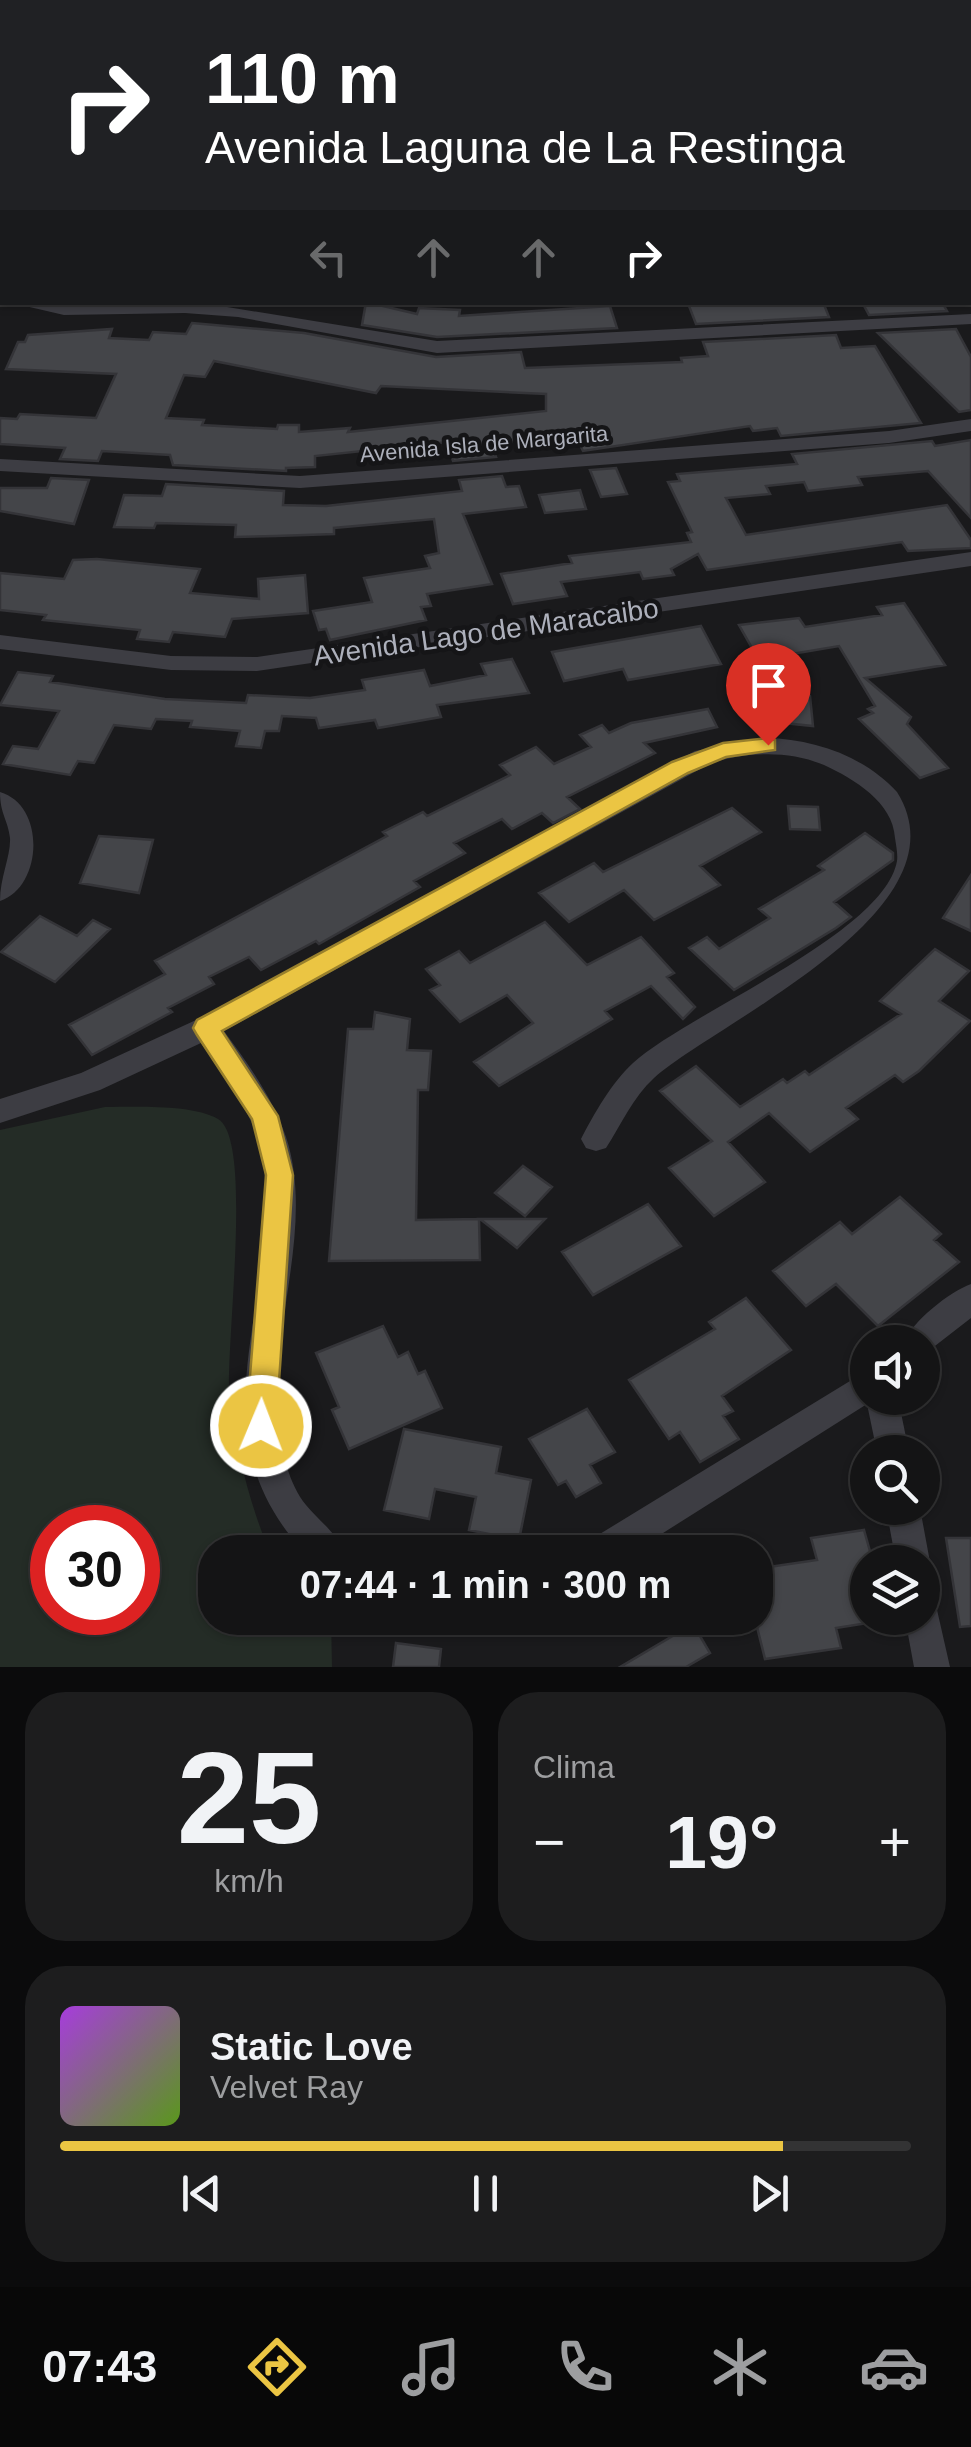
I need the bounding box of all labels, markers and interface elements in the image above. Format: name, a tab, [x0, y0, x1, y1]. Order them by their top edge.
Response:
icon: right	[40, 40, 170, 170]
text: 110 m	[205, 40, 400, 118]
text: Avenida Laguna de La Restinga	[205, 122, 845, 173]
icon: left	[301, 230, 356, 285]
icon: ahead	[406, 230, 461, 285]
icon: ahead	[511, 230, 566, 285]
icon: right	[616, 230, 671, 285]
street label: Avenida Isla de Margarita	[359, 421, 610, 467]
street label: Avenida Lago de Maracaibo	[311, 592, 661, 672]
pin	[726, 643, 811, 746]
icon: arrive	[741, 658, 796, 713]
map controls	[850, 1325, 940, 1635]
button: sound	[850, 1325, 940, 1415]
position arrow	[209, 1374, 313, 1478]
button: search	[850, 1435, 940, 1525]
speed limit sign: 30	[30, 1505, 160, 1635]
button: layers	[850, 1545, 940, 1635]
text: 07:44 · 1 min · 300 m	[300, 1564, 671, 1606]
text: 25	[177, 1725, 321, 1871]
text: Clima	[533, 1749, 615, 1785]
text: 19°	[665, 1800, 779, 1884]
text: −	[533, 1811, 565, 1873]
text: +	[879, 1811, 911, 1873]
text: km/h	[214, 1863, 284, 1899]
text: Static Love	[210, 2026, 413, 2068]
text: Velvet Ray	[210, 2069, 363, 2105]
icon: previous	[174, 2166, 229, 2221]
icon: pause	[458, 2166, 513, 2221]
icon: next	[742, 2166, 797, 2221]
icon: directions	[242, 2332, 312, 2402]
icon: music	[396, 2332, 466, 2402]
icon: phone	[550, 2332, 620, 2402]
icon: climate	[705, 2332, 775, 2402]
icon: car	[859, 2332, 929, 2402]
text: 07:43	[42, 2341, 157, 2392]

